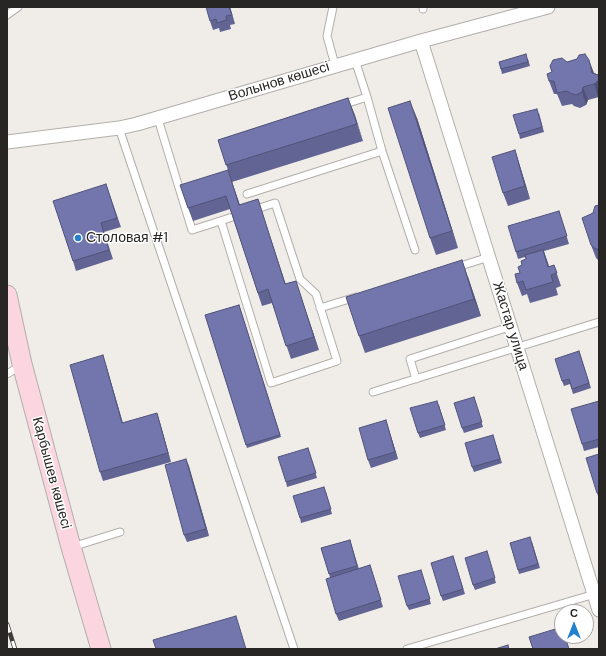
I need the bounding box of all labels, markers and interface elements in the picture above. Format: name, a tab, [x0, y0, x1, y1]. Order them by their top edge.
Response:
street label: Волынов көшесі	[226, 59, 332, 105]
place label: Столовая #1	[86, 230, 168, 246]
marker: Столовая #1	[73, 233, 83, 243]
street label: Жастар улица	[489, 280, 531, 372]
street label: Карбышев көшесі	[28, 415, 74, 531]
north arrow	[554, 604, 594, 644]
text: С	[570, 606, 578, 620]

